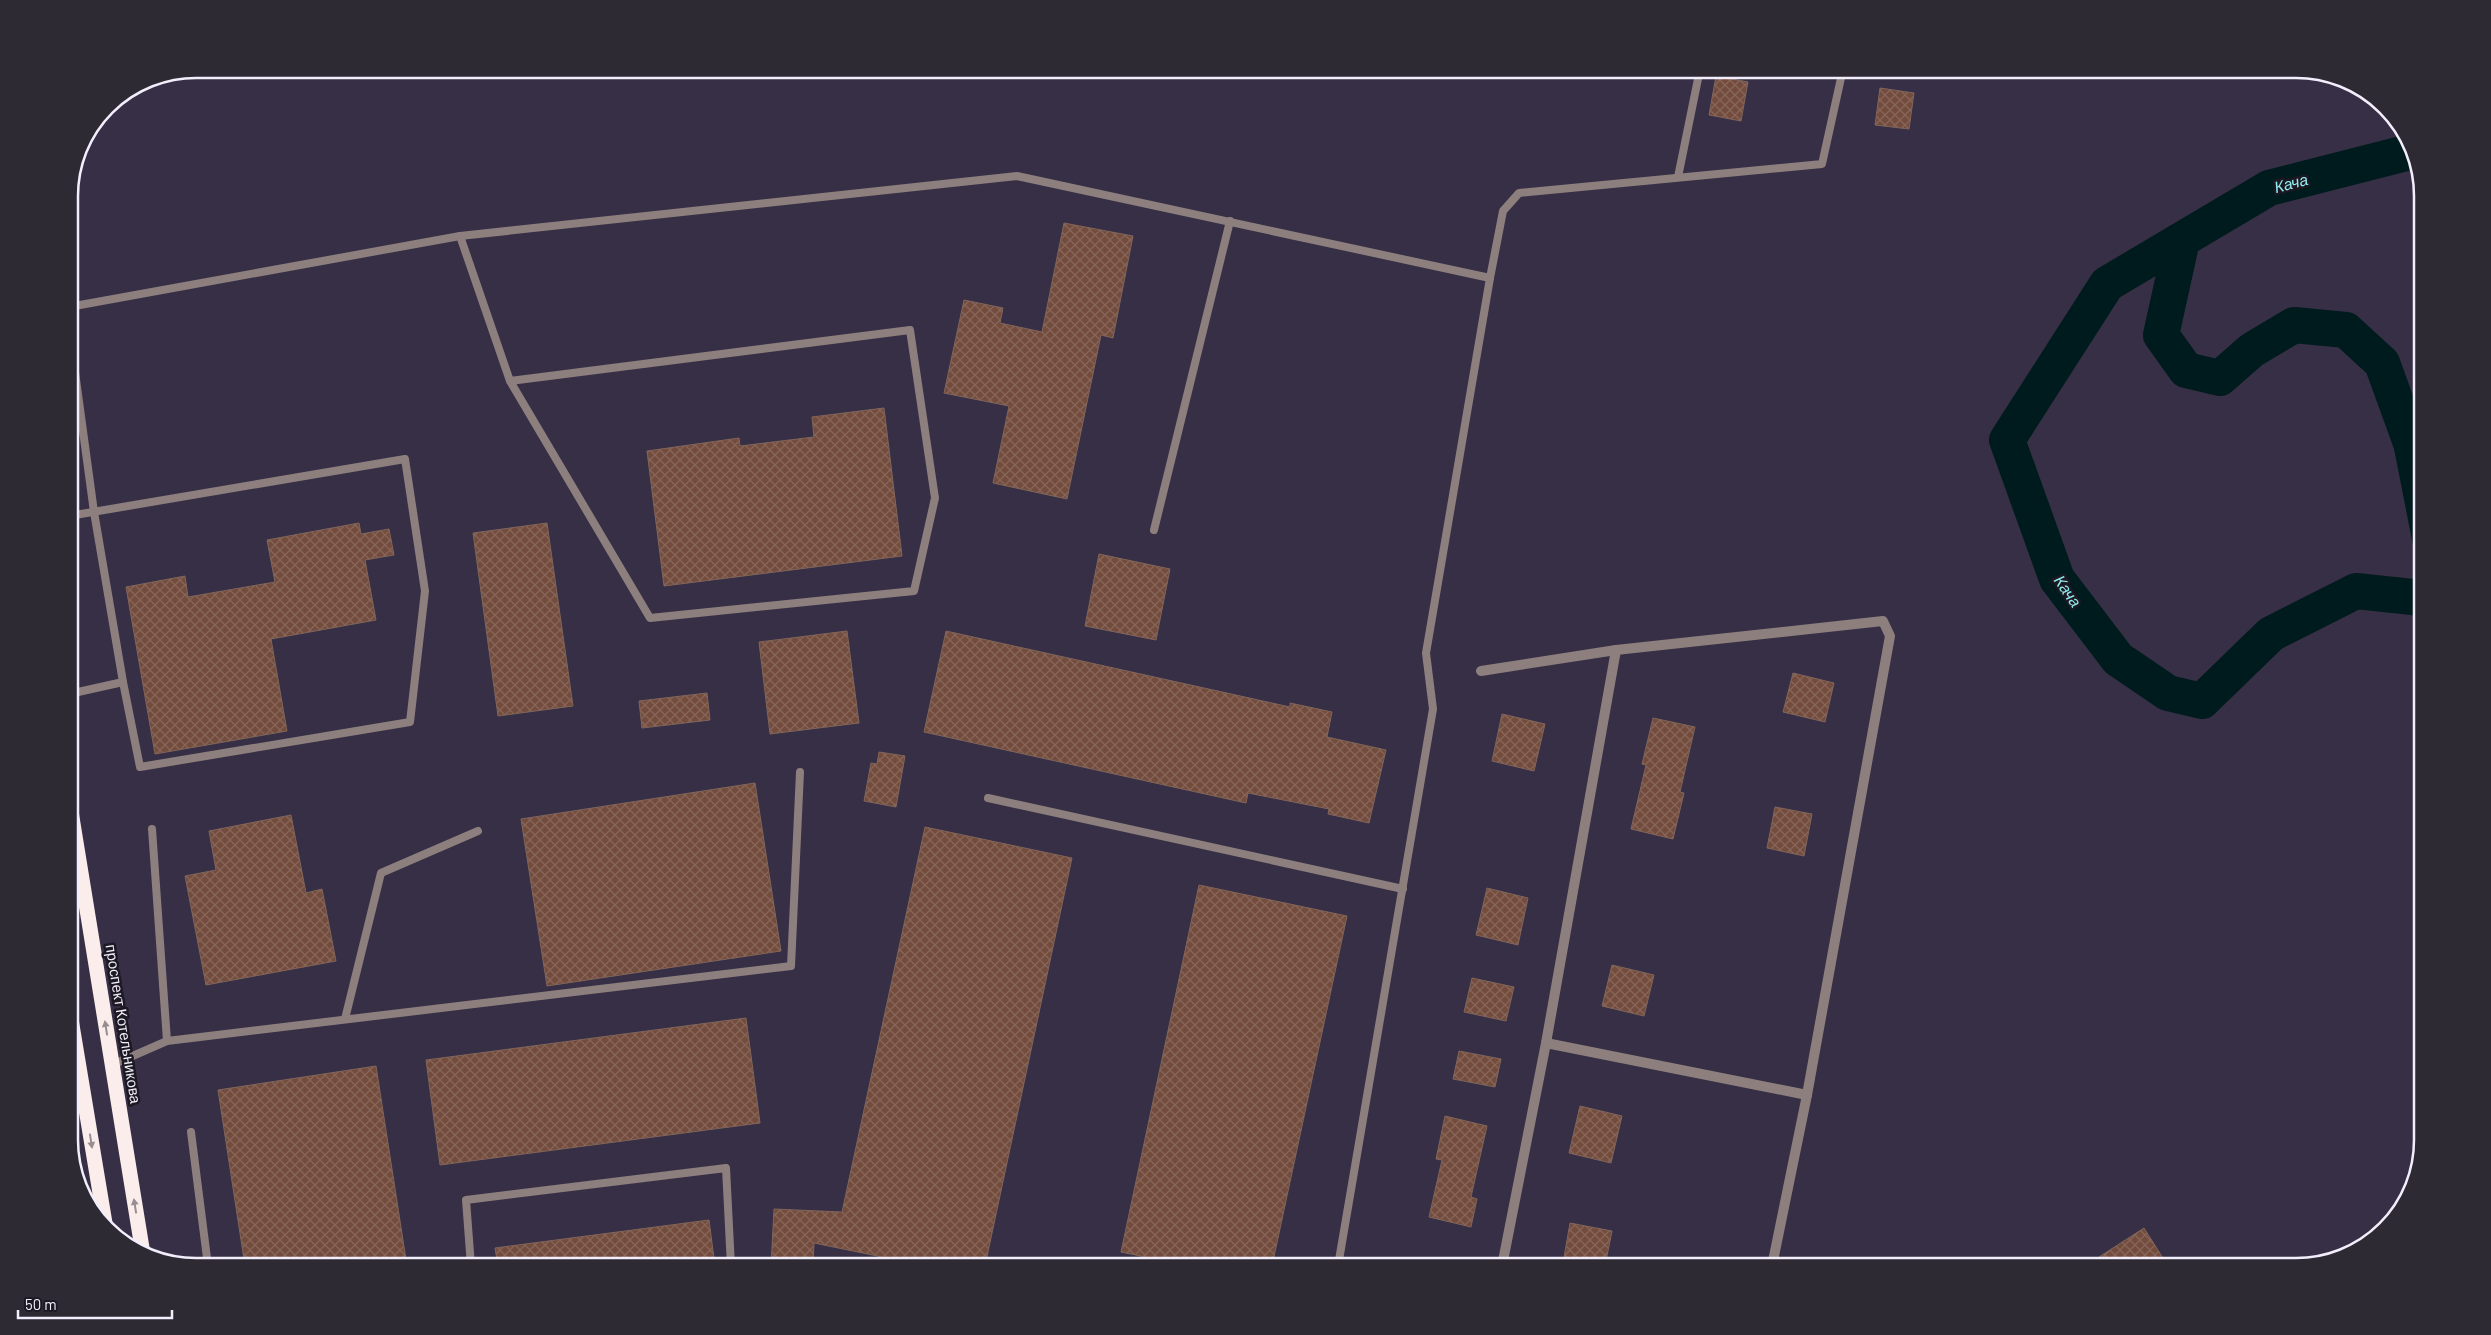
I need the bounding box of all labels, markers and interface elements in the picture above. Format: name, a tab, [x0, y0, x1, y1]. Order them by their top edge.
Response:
water label: Кача	[2272, 169, 2310, 196]
water label: Кача	[2051, 571, 2086, 610]
street label: проспект Котельникова	[102, 943, 146, 1105]
one-way arrow	[102, 1020, 110, 1036]
one-way arrow	[88, 1134, 96, 1150]
one-way arrow	[131, 1198, 139, 1214]
scale bar	[18, 1288, 171, 1320]
text: 50 m	[25, 1295, 57, 1313]

